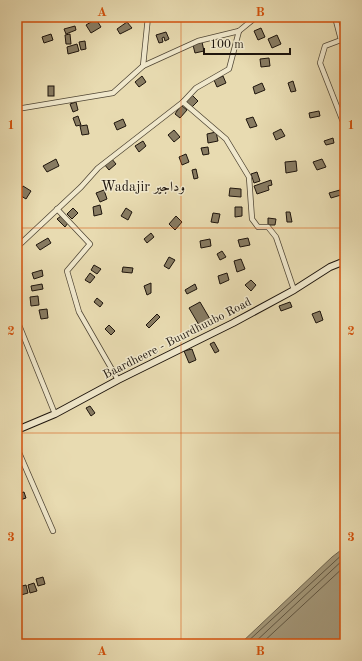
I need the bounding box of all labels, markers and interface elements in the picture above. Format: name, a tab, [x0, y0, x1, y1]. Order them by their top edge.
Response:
text: A	[97, 6, 107, 19]
text: B	[255, 6, 265, 19]
scale bar	[204, 30, 290, 56]
text: 100 m	[210, 39, 244, 51]
text: 1	[7, 119, 15, 132]
text: 1	[347, 119, 355, 132]
district label: Wadajir وداجير	[101, 180, 185, 195]
street label: Baardheere - Buurdhuubo Road	[102, 296, 253, 382]
text: 2	[7, 325, 15, 338]
text: 2	[347, 325, 355, 338]
text: 3	[7, 531, 15, 544]
text: 3	[347, 531, 355, 544]
text: A	[97, 645, 107, 658]
text: B	[255, 645, 265, 658]

